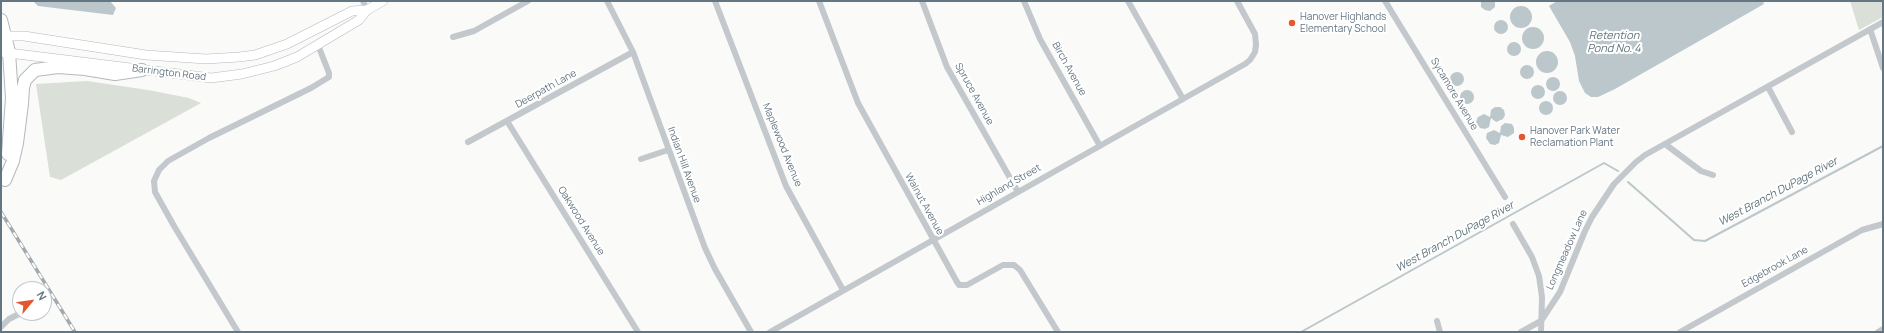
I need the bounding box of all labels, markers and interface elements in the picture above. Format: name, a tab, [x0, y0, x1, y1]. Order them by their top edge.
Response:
place label: Hanover Highlands Elementary School	[1300, 11, 1386, 34]
marker: Hanover Highlands Elementary School	[1287, 18, 1297, 28]
water label: Retention Pond No. 4	[1587, 29, 1641, 55]
street label: Birch Avenue	[1049, 40, 1089, 98]
street label: Sycamore Avenue	[1428, 56, 1480, 132]
street label: Spruce Avenue	[952, 61, 996, 127]
street label: Barrington Road	[131, 63, 207, 83]
street label: Deerpath Lane	[513, 67, 579, 111]
street label: Maplewood Avenue	[760, 101, 804, 189]
street label: Indian Hill Avenue	[665, 125, 703, 205]
place label: Hanover Park Water Reclamation Plant	[1530, 125, 1620, 148]
marker: Hanover Park Water Reclamation Plant	[1517, 132, 1527, 142]
water label: West Branch DuPage River	[1716, 155, 1840, 229]
street label: Highland Street	[975, 162, 1043, 208]
street label: Walnut Avenue	[902, 171, 946, 237]
street label: Oakwood Avenue	[555, 184, 607, 258]
water label: West Branch DuPage River	[1394, 199, 1516, 275]
street label: Longmeadow Lane	[1544, 208, 1590, 292]
street label: Edgebrook Lane	[1740, 244, 1810, 290]
north arrow	[12, 281, 52, 321]
text: N	[34, 288, 51, 303]

